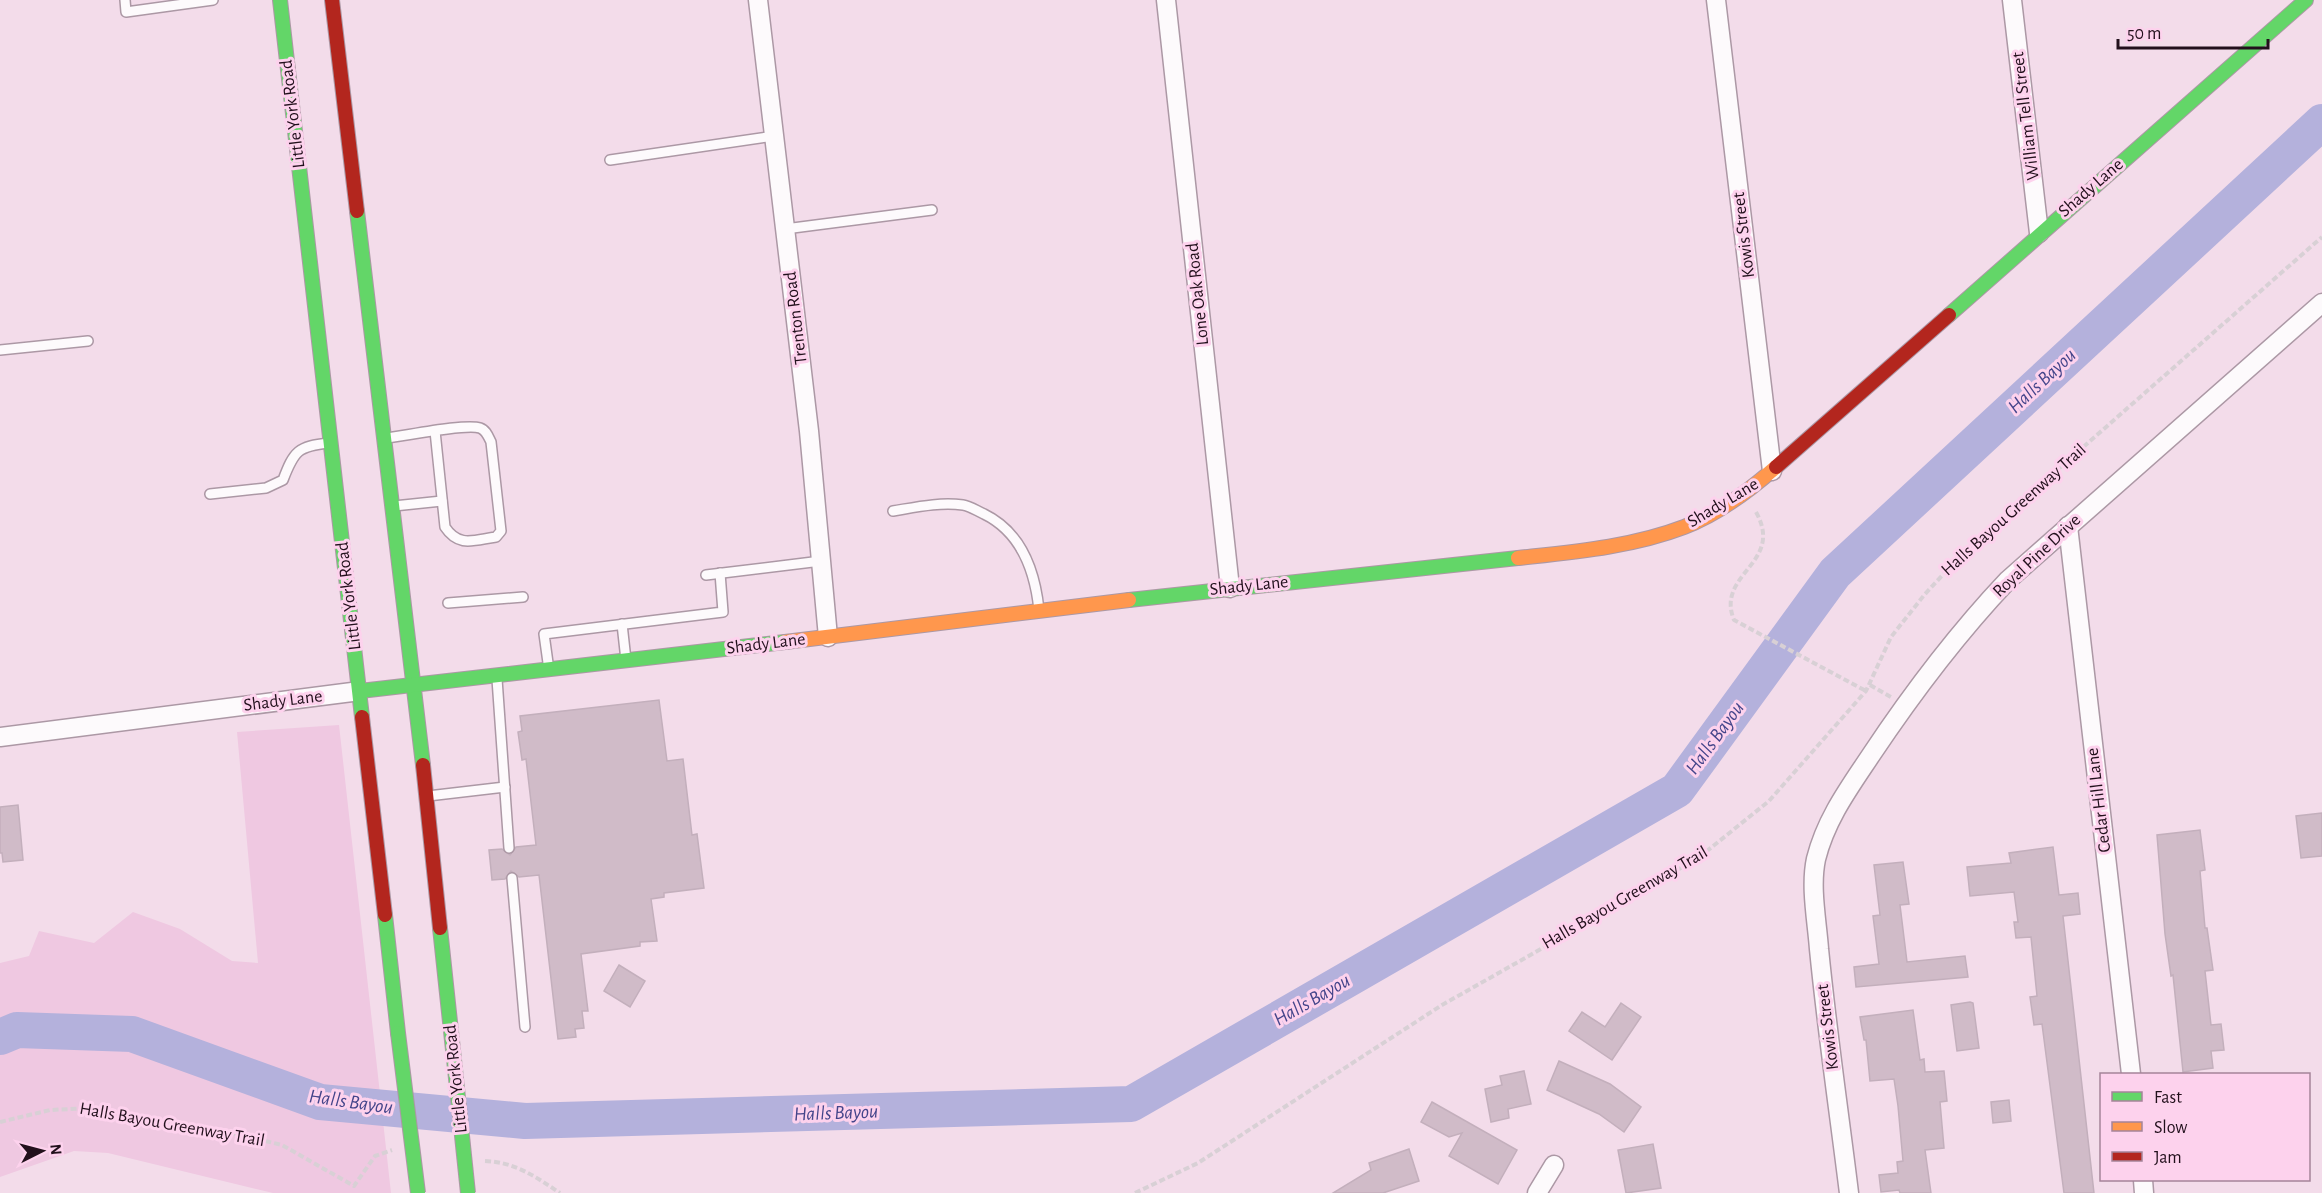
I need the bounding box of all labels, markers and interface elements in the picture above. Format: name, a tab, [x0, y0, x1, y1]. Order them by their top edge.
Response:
scale bar	[2118, 12, 2268, 50]
text: 50 m	[2127, 25, 2161, 43]
street label: William Tell Street	[2009, 50, 2043, 181]
street label: Little York Road	[277, 59, 309, 169]
street label: Shady Lane	[2055, 155, 2127, 221]
street label: Kowis Street	[1730, 191, 1758, 279]
street label: Lone Oak Road	[1184, 242, 1212, 346]
street label: Trenton Road	[781, 271, 811, 365]
water label: Halls Bayou	[2004, 345, 2080, 417]
street label: Halls Bayou Greenway Trail	[1938, 440, 2090, 580]
street label: Shady Lane	[1684, 475, 1762, 531]
street label: Royal Pine Drive	[1990, 511, 2084, 601]
street label: Little York Road	[333, 541, 365, 651]
street label: Shady Lane	[1209, 573, 1289, 599]
street label: Shady Lane	[726, 630, 806, 658]
street label: Shady Lane	[243, 687, 323, 715]
water label: Halls Bayou	[1682, 698, 1748, 778]
street label: Cedar Hill Lane	[2084, 747, 2114, 853]
street label: Halls Bayou Greenway Trail	[1539, 843, 1711, 953]
water label: Halls Bayou	[1270, 970, 1354, 1030]
street label: Kowis Street	[1814, 983, 1842, 1071]
street label: Little York Road	[441, 1024, 471, 1134]
legend	[2100, 1073, 2310, 1181]
water label: Halls Bayou	[308, 1086, 394, 1118]
text: Fast	[2154, 1089, 2182, 1107]
street label: Halls Bayou Greenway Trail	[78, 1100, 266, 1150]
water label: Halls Bayou	[793, 1102, 879, 1124]
text: Slow	[2154, 1119, 2187, 1137]
north arrow	[12, 1121, 72, 1181]
text: N	[47, 1143, 64, 1156]
text: Jam	[2154, 1149, 2182, 1167]

